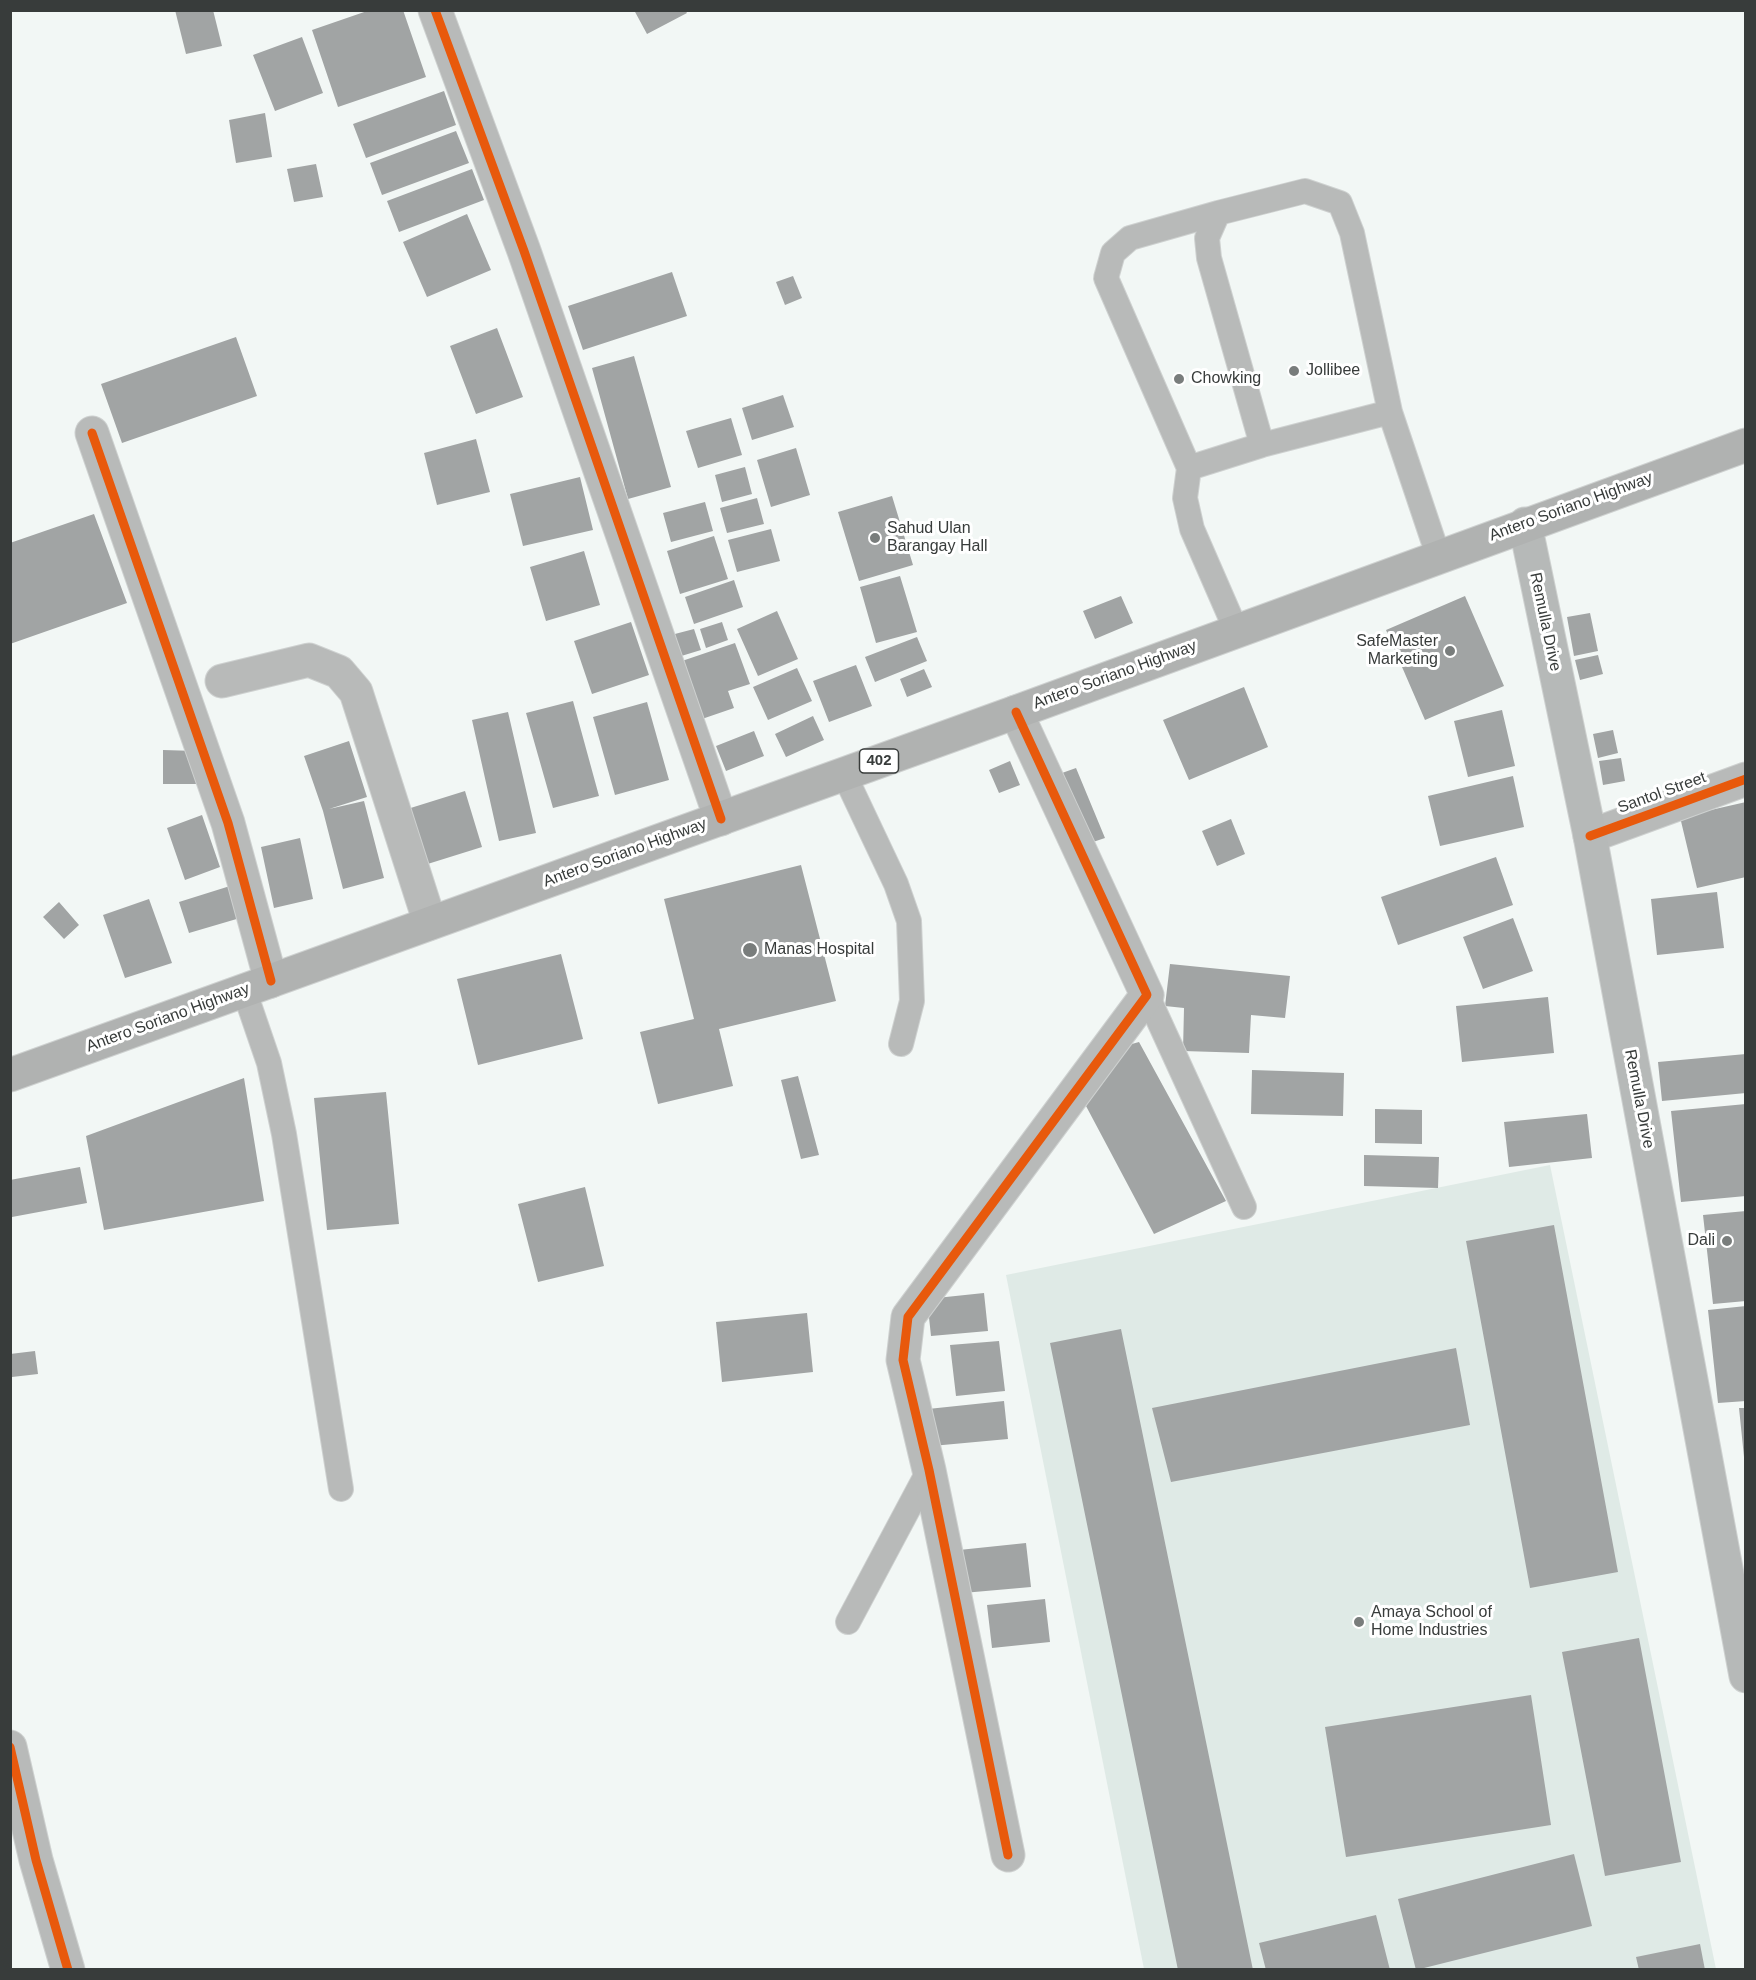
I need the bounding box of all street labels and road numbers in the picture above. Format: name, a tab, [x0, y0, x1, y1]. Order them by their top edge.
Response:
street label: Antero Soriano Highway	[1487, 468, 1655, 546]
street label: Remulla Drive	[1525, 571, 1565, 673]
street label: Antero Soriano Highway	[1031, 636, 1199, 714]
road number: 402	[860, 749, 898, 773]
street label: Santol Street	[1615, 768, 1709, 818]
street label: Antero Soriano Highway	[541, 814, 709, 892]
street label: Antero Soriano Highway	[84, 979, 252, 1057]
street label: Remulla Drive	[1620, 1048, 1658, 1150]

